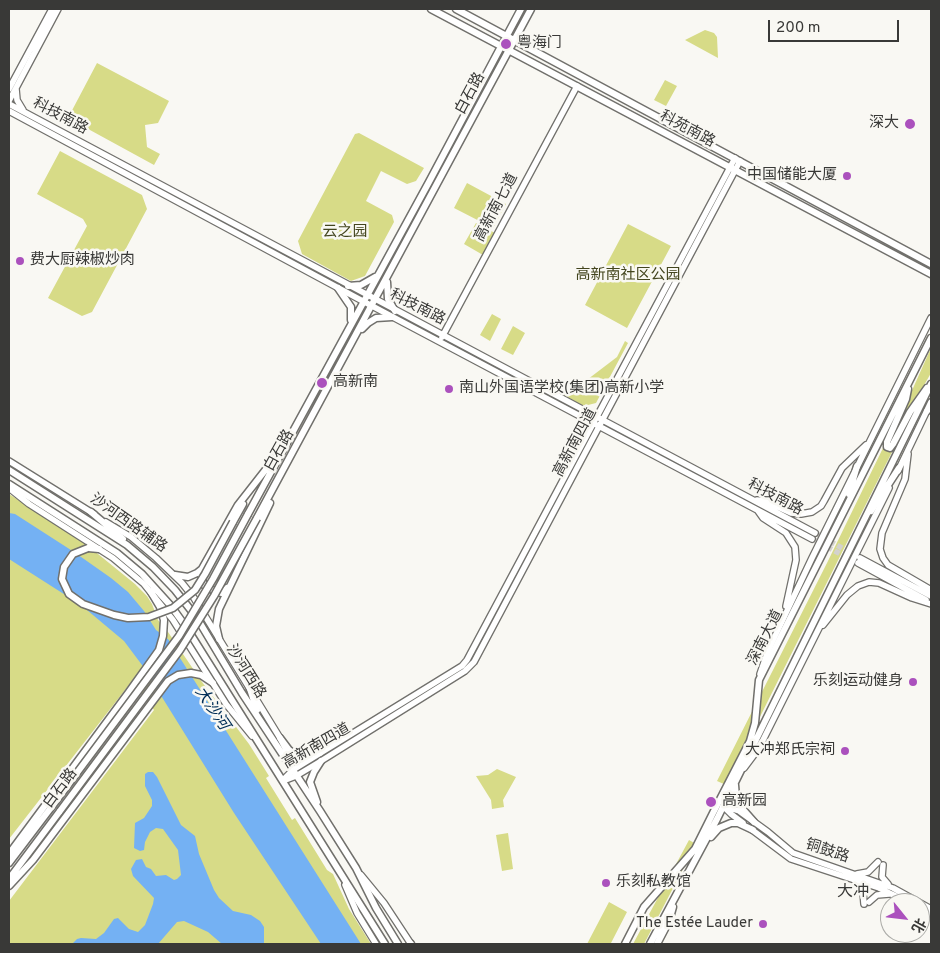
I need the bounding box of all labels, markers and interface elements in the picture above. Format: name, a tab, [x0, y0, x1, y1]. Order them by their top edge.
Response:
scale bar	[770, 10, 901, 42]
text: 200 m	[776, 19, 821, 38]
place label: 粤海门	[517, 35, 562, 53]
marker: 粤海门	[499, 37, 513, 51]
street label: 白石路	[452, 70, 490, 118]
street label: 科技南路	[29, 95, 91, 139]
street label: 科苑南路	[656, 108, 718, 152]
place label: 深大	[869, 115, 899, 133]
marker: 深大	[903, 117, 917, 131]
place label: 中国储能大厦	[747, 167, 837, 185]
marker: 中国储能大厦	[841, 170, 853, 182]
street label: 高新南七道	[471, 171, 523, 245]
park label: 云之园	[323, 224, 367, 242]
place label: 费大厨·辣椒炒肉	[30, 252, 135, 270]
marker: 费大厨·辣椒炒肉	[14, 255, 26, 267]
park label: 高新南社区公园	[576, 267, 680, 285]
street label: 科技南路	[386, 286, 448, 330]
place label: 高新南	[333, 374, 378, 392]
marker: 高新南	[315, 376, 329, 390]
place label: 南山外国语学校(集团)高新小学	[459, 380, 664, 398]
marker: 南山外国语学校(集团)高新小学	[443, 383, 455, 395]
street label: 高新南四道	[550, 406, 602, 480]
street label: 白石路	[261, 427, 299, 475]
street label: 科技南路	[744, 476, 806, 520]
street label: 沙河西路辅路	[86, 491, 170, 557]
street label: 深南大道	[744, 607, 788, 669]
street label: 沙河西路	[221, 642, 269, 702]
place label: 乐刻·运动健身	[813, 673, 903, 691]
marker: 乐刻·运动健身	[907, 676, 919, 688]
water label: 大沙河	[190, 684, 232, 734]
street label: 高新南四道	[280, 720, 354, 774]
place label: 大冲郑氏宗祠	[745, 742, 835, 760]
marker: 大冲郑氏宗祠	[839, 745, 851, 757]
street label: 白石路	[40, 766, 82, 812]
place label: 高新园	[722, 793, 767, 811]
marker: 高新园	[704, 795, 718, 809]
street label: 铜鼓路	[803, 836, 851, 868]
place label: 乐刻·私教馆	[616, 874, 691, 892]
marker: 乐刻·私教馆	[600, 877, 612, 889]
district label: 大冲	[837, 883, 869, 903]
north arrow	[880, 893, 930, 943]
place label: The Estée Lauder	[636, 915, 753, 933]
text: 北	[907, 915, 929, 935]
marker: The Estée Lauder	[757, 918, 769, 930]

